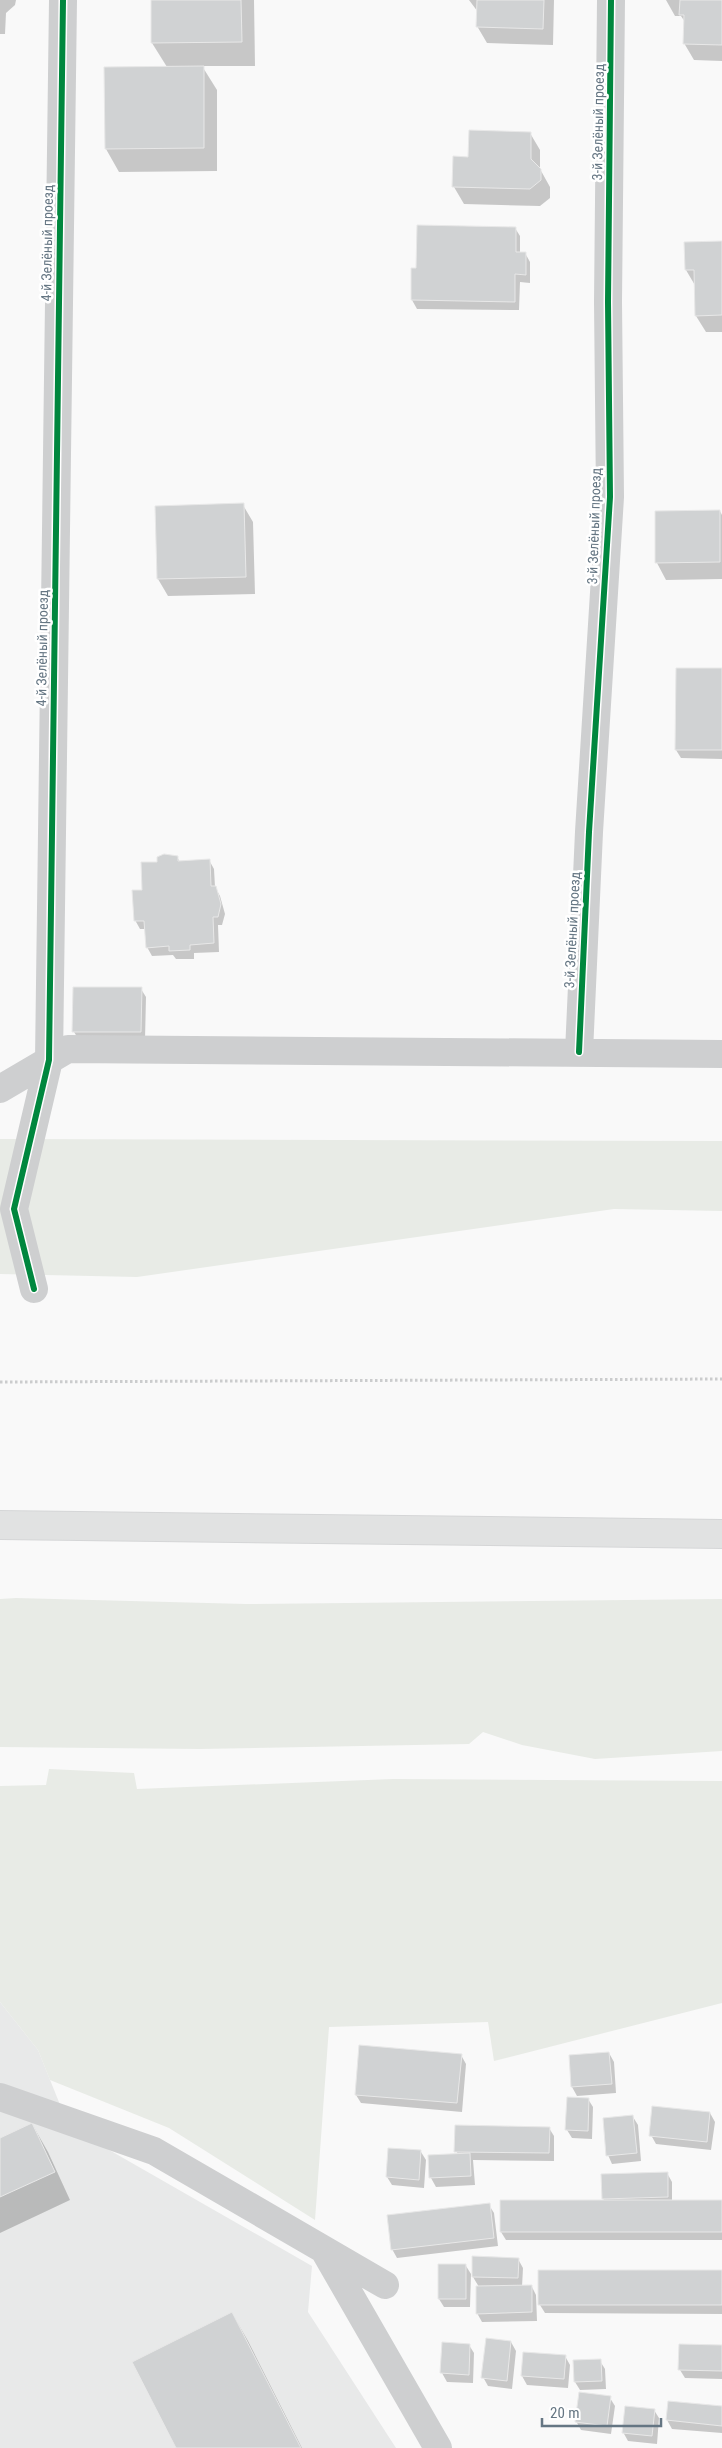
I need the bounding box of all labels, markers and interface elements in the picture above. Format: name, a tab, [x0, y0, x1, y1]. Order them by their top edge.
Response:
street label: 3-й Зелёный проезд	[589, 63, 607, 180]
street label: 4-й Зелёный проезд	[38, 184, 56, 301]
street label: 3-й Зелёный проезд	[584, 467, 604, 585]
street label: 4-й Зелёный проезд	[33, 589, 51, 706]
street label: 3-й Зелёный проезд	[561, 871, 583, 989]
scale bar	[542, 2396, 661, 2428]
text: 20 m	[550, 2404, 580, 2422]

